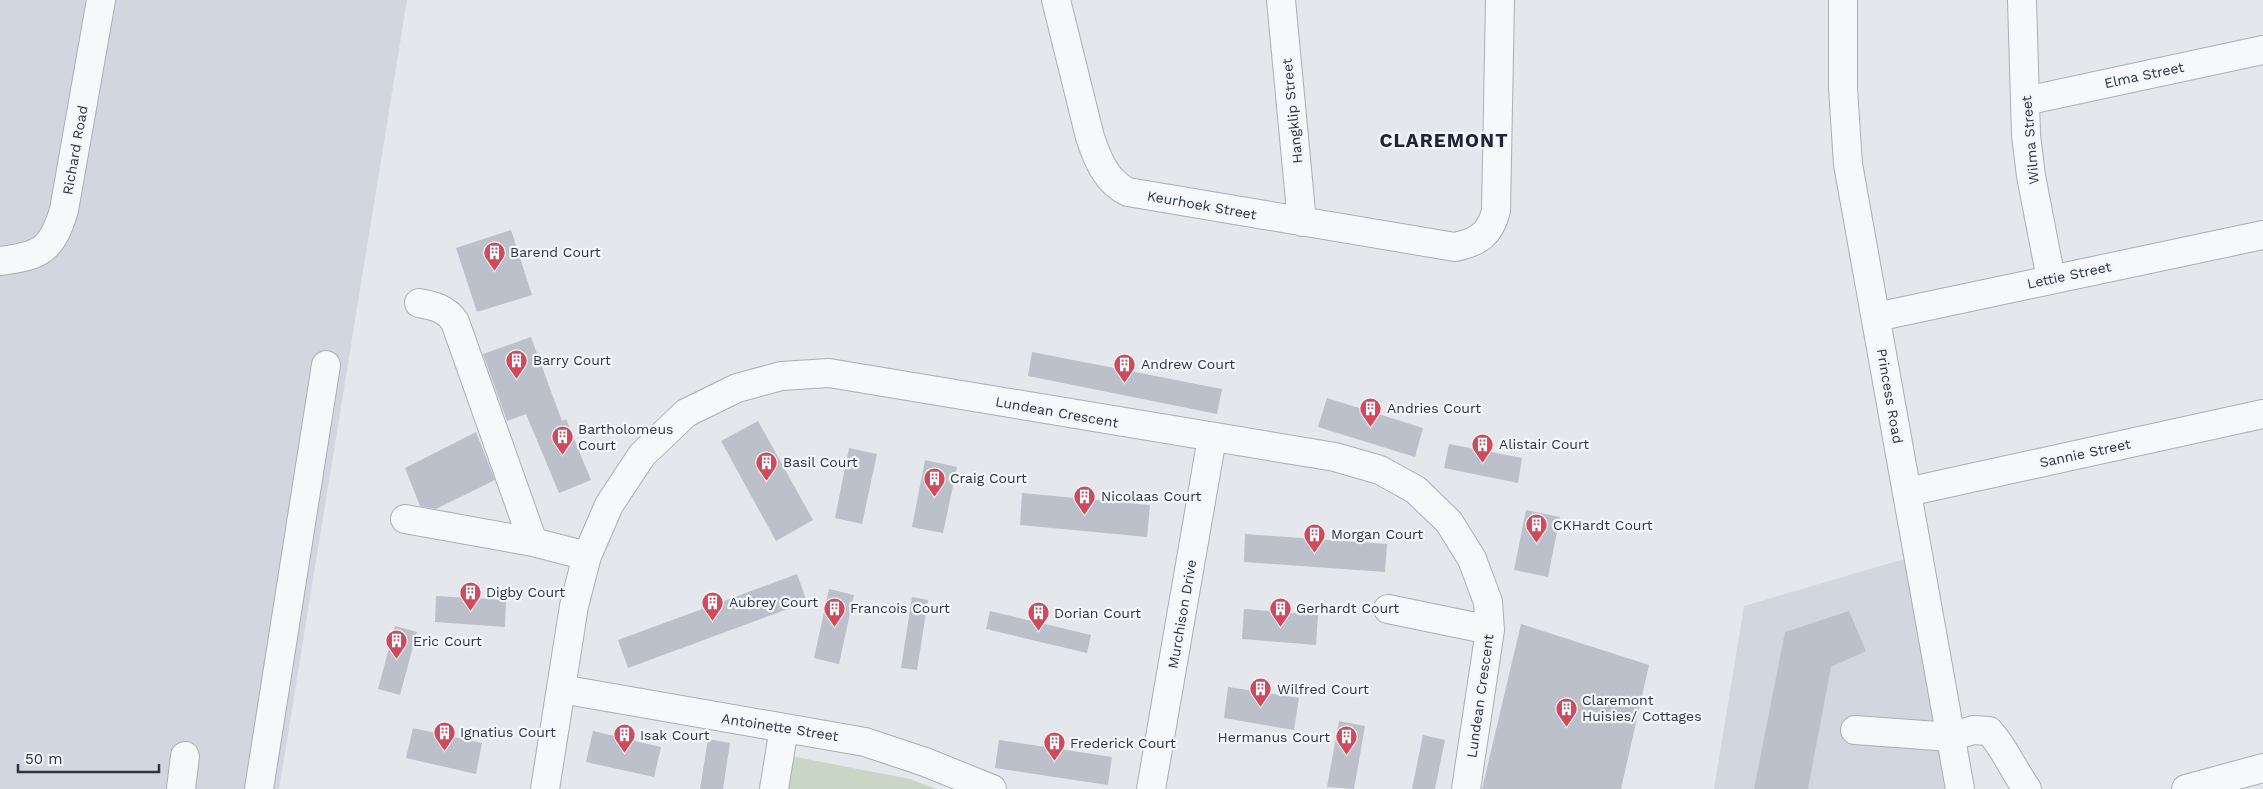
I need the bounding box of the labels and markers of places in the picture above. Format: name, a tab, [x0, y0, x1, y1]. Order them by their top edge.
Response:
building icon: Barend Court	[482, 240, 506, 271]
place label: Barend Court	[510, 244, 601, 260]
building icon: Barry Court	[505, 348, 529, 379]
place label: Barry Court	[533, 352, 611, 368]
building icon: Andrew Court	[1113, 352, 1137, 383]
place label: Andrew Court	[1141, 356, 1235, 372]
building icon: Andries Court	[1359, 396, 1383, 427]
place label: Andries Court	[1387, 400, 1481, 416]
place label: Bartholomeus Court	[578, 421, 673, 453]
building icon: Bartholomeus Court	[550, 425, 574, 456]
building icon: Alistair Court	[1471, 432, 1495, 463]
place label: Alistair Court	[1499, 436, 1589, 452]
building icon: Basil Court	[755, 450, 779, 481]
place label: Basil Court	[783, 454, 858, 470]
building icon: Craig Court	[922, 466, 946, 497]
place label: Craig Court	[950, 470, 1027, 486]
building icon: Nicolaas Court	[1073, 484, 1097, 515]
place label: Nicolaas Court	[1101, 488, 1201, 504]
building icon: CKHardt Court	[1525, 513, 1549, 544]
place label: CKHardt Court	[1553, 517, 1653, 533]
building icon: Morgan Court	[1303, 522, 1327, 553]
place label: Morgan Court	[1331, 526, 1423, 542]
building icon: Digby Court	[458, 580, 482, 611]
place label: Digby Court	[486, 584, 565, 600]
building icon: Aubrey Court	[701, 590, 725, 621]
place label: Aubrey Court	[729, 594, 818, 610]
building icon: Francois Court	[822, 596, 846, 627]
building icon: Gerhardt Court	[1268, 596, 1292, 627]
place label: Francois Court	[850, 600, 950, 616]
place label: Gerhardt Court	[1296, 600, 1399, 616]
building icon: Dorian Court	[1026, 601, 1050, 632]
place label: Dorian Court	[1054, 605, 1141, 621]
building icon: Eric Court	[385, 629, 409, 660]
place label: Eric Court	[413, 633, 482, 649]
building icon: Wilfred Court	[1249, 677, 1273, 708]
place label: Wilfred Court	[1277, 681, 1369, 697]
place label: Claremont Huisies/ Cottages	[1582, 692, 1702, 724]
building icon: Claremont Huisies/ Cottages	[1554, 696, 1578, 727]
building icon: Ignatius Court	[432, 720, 456, 751]
building icon: Isak Court	[612, 723, 636, 754]
place label: Ignatius Court	[460, 724, 556, 740]
building icon: Hermanus Court	[1334, 725, 1358, 756]
place label: Isak Court	[640, 727, 710, 743]
place label: Hermanus Court	[1218, 729, 1330, 745]
building icon: Frederick Court	[1042, 731, 1066, 762]
place label: Frederick Court	[1070, 735, 1176, 751]

